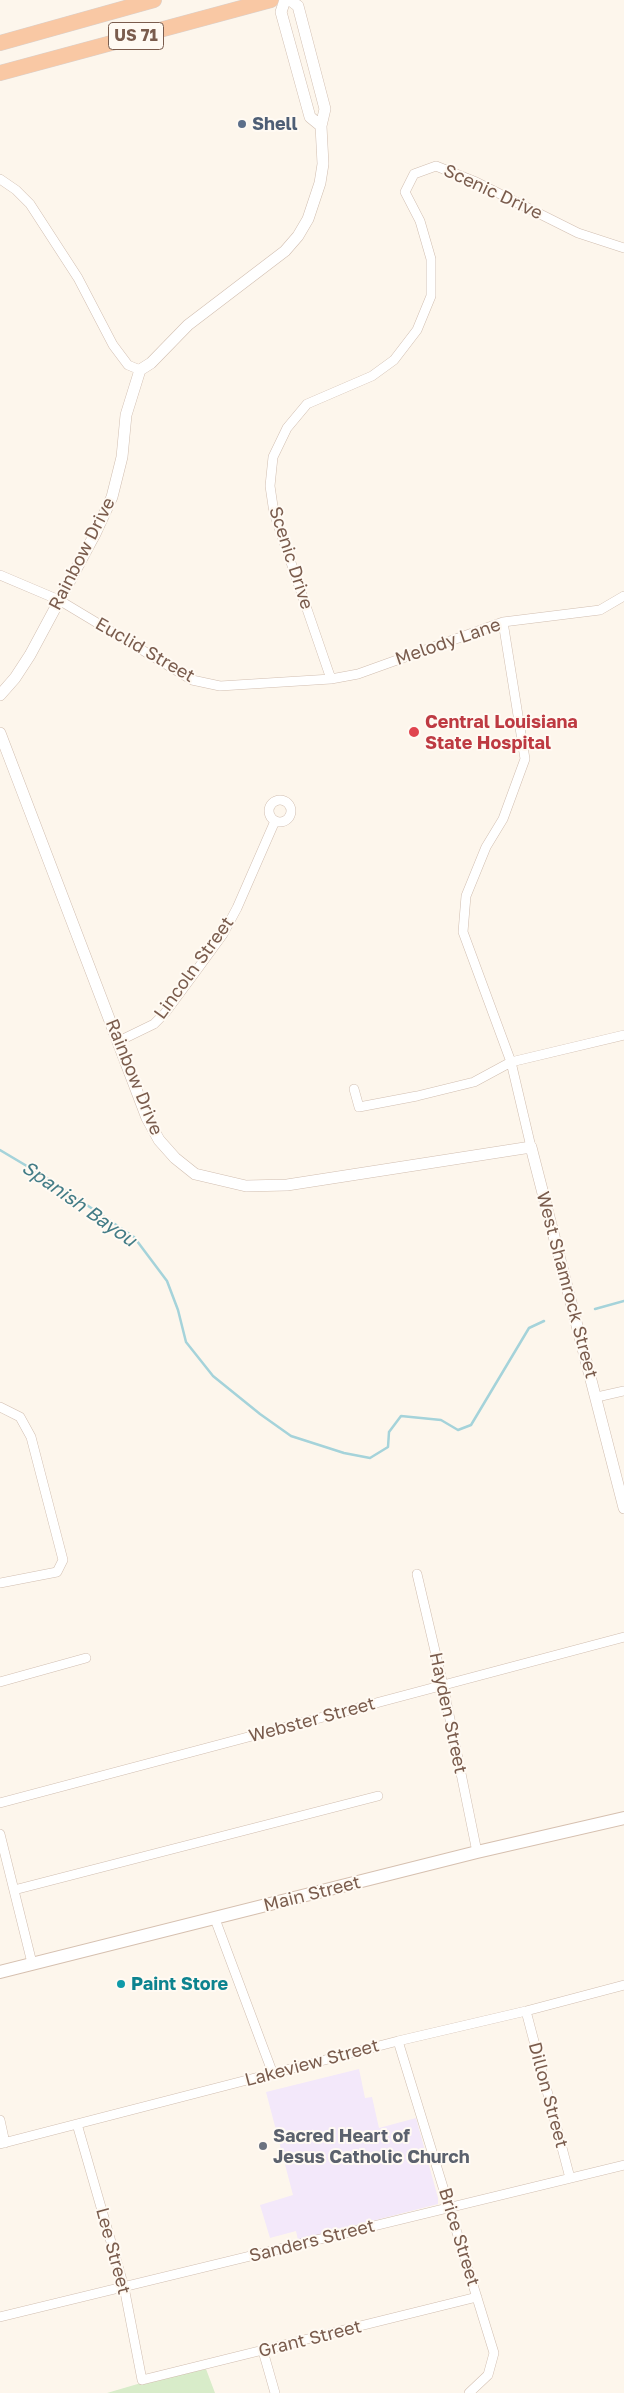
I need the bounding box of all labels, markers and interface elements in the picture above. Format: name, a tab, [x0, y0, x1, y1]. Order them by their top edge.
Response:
road number: US 71	[108, 22, 164, 50]
place label: Shell	[252, 113, 298, 135]
marker: Shell	[236, 118, 248, 130]
street label: Scenic Drive	[440, 160, 546, 224]
street label: Rainbow Drive	[44, 494, 120, 614]
street label: Scenic Drive	[264, 504, 318, 612]
street label: Euclid Street	[91, 613, 199, 687]
street label: Melody Lane	[392, 614, 504, 670]
place label: Central Louisiana State Hospital	[425, 711, 578, 754]
marker: Central Louisiana State Hospital	[407, 725, 421, 739]
street label: Lincoln Street	[150, 913, 238, 1023]
street label: Rainbow Drive	[101, 1016, 167, 1138]
water label: Spanish Bayou	[18, 1156, 140, 1252]
street label: West Shamrock Street	[532, 1189, 602, 1381]
street label: Hayden Street	[425, 1650, 471, 1776]
street label: Webster Street	[246, 1693, 378, 1747]
street label: Main Street	[261, 1872, 363, 1916]
place label: Paint Store	[131, 1973, 228, 1995]
marker: Paint Store	[115, 1978, 127, 1990]
street label: Lakeview Street	[243, 2035, 381, 2091]
street label: Dillon Street	[524, 2040, 572, 2150]
place label: Sacred Heart of Jesus Catholic Church	[273, 2125, 470, 2168]
marker: Sacred Heart of Jesus Catholic Church	[257, 2140, 269, 2152]
street label: Brice Street	[434, 2185, 484, 2289]
street label: Lee Street	[91, 2205, 135, 2297]
street label: Sanders Street	[247, 2215, 377, 2267]
street label: Grant Street	[256, 2316, 364, 2362]

